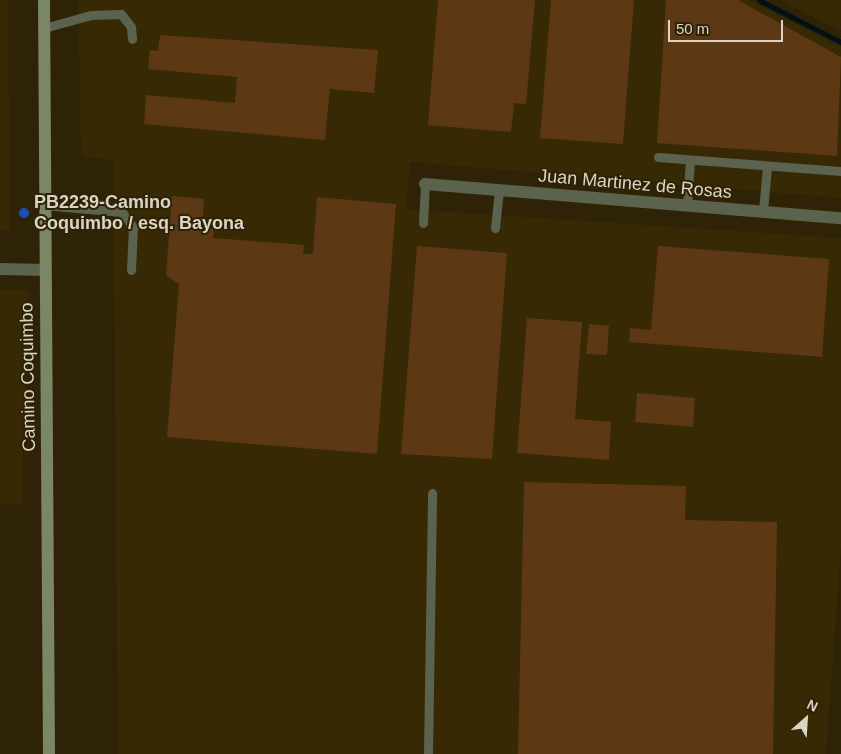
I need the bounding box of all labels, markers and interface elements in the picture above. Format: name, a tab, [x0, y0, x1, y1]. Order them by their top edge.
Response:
scale bar	[671, 10, 786, 42]
text: 50 m	[676, 20, 709, 37]
street label: Juan Martinez de Rosas	[537, 165, 733, 203]
place label: PB2239-Camino Coquimbo / esq. Bayona	[34, 192, 244, 234]
marker: PB2239-Camino Coquimbo / esq. Bayona	[18, 207, 30, 219]
street label: Camino Coquimbo	[16, 302, 40, 452]
north arrow	[781, 694, 831, 744]
text: N	[805, 696, 821, 715]

